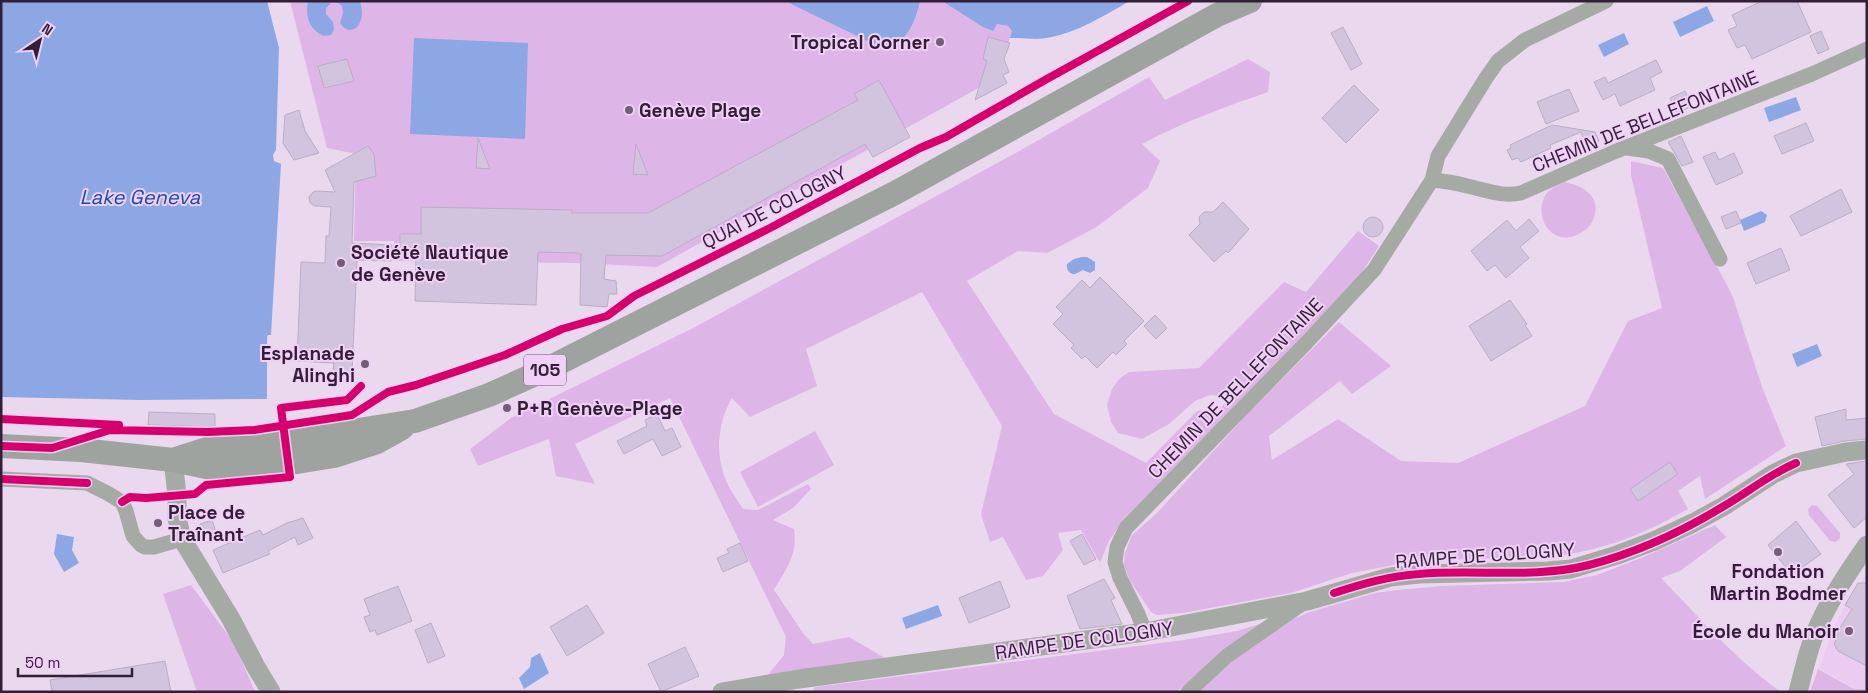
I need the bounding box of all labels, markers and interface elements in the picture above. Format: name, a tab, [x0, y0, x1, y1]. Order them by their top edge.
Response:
north arrow	[15, 15, 65, 65]
text: N	[38, 19, 56, 39]
place label: Tropical Corner	[791, 30, 930, 55]
marker: Tropical Corner	[934, 36, 946, 48]
street label: CHEMIN DE BELLEFONTAINE	[1528, 65, 1762, 178]
place label: Genève Plage	[639, 98, 761, 123]
marker: Genève Plage	[623, 104, 635, 116]
street label: QUAI DE COLOGNY	[698, 160, 851, 255]
water label: Lake Geneva	[80, 184, 201, 210]
place label: Société Nautique de Genève	[351, 240, 509, 287]
marker: Société Nautique de Genève	[335, 257, 347, 269]
street label: CHEMIN DE BELLEFONTAINE	[1142, 293, 1328, 484]
place label: Esplanade Alinghi	[261, 341, 355, 388]
road number: 105	[524, 354, 566, 386]
marker: Esplanade Alinghi	[359, 358, 371, 370]
place label: P+R Genève-Plage	[517, 396, 683, 421]
marker: P+R Genève-Plage	[501, 402, 513, 414]
place label: Place de Traînant	[168, 500, 245, 547]
marker: Place de Traînant	[152, 517, 164, 529]
street label: RAMPE DE COLOGNY	[1394, 537, 1576, 574]
marker: Fondation Martin Bodmer	[1772, 546, 1784, 558]
place label: Fondation Martin Bodmer	[1710, 559, 1846, 606]
street label: RAMPE DE COLOGNY	[993, 616, 1175, 665]
place label: École du Manoir	[1693, 619, 1839, 644]
marker: École du Manoir	[1843, 625, 1855, 637]
scale bar	[18, 646, 131, 678]
text: 50 m	[25, 653, 60, 672]

